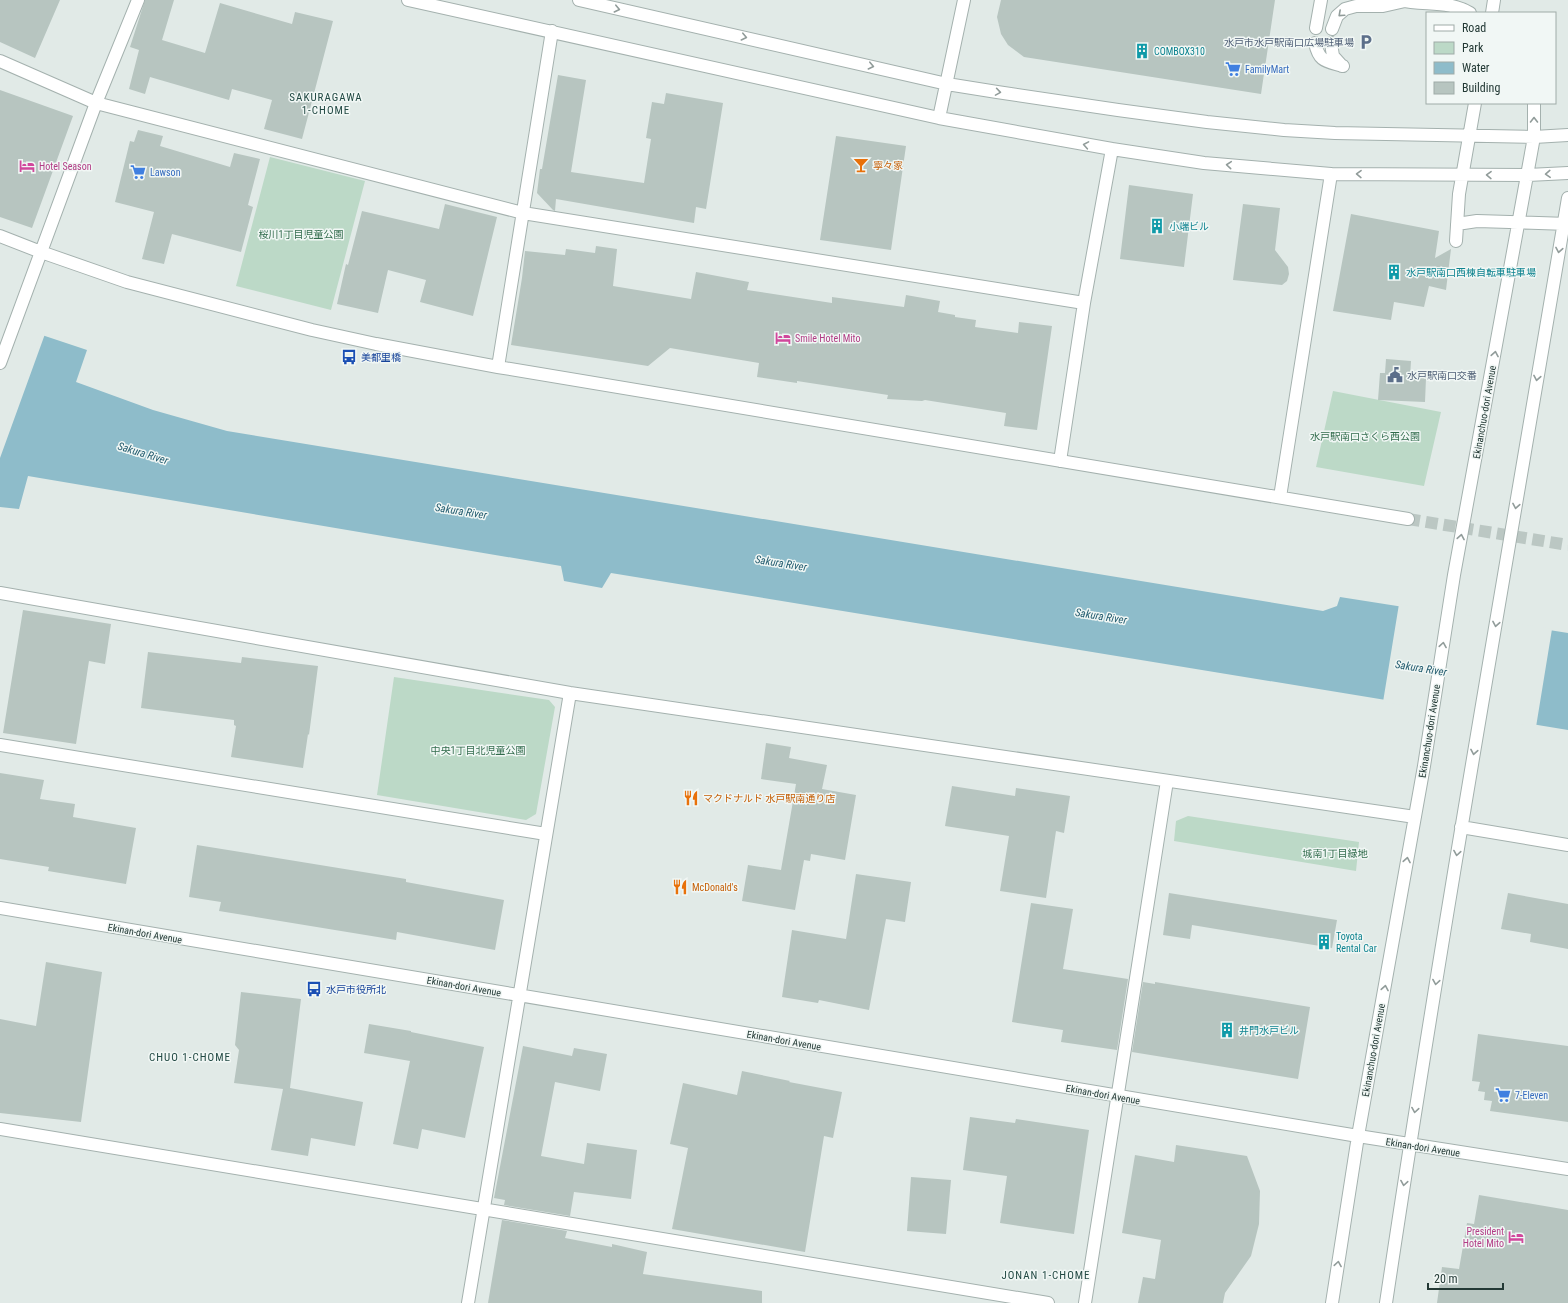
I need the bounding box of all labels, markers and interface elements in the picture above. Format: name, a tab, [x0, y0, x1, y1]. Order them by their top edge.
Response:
one-way arrow	[614, 4, 620, 12]
one-way arrow	[1338, 9, 1346, 16]
legend	[1426, 12, 1556, 104]
text: Road	[1462, 21, 1486, 35]
one-way arrow	[741, 33, 747, 41]
parking icon: 水戸市水戸駅南口広場駐車場	[1357, 33, 1375, 51]
place label: 水戸市水戸駅南口広場駐車場	[1224, 37, 1354, 48]
text: Park	[1462, 41, 1484, 55]
building icon: COMBOX310	[1133, 42, 1151, 60]
place label: COMBOX310	[1154, 46, 1205, 57]
supermarket icon: FamilyMart	[1224, 60, 1242, 78]
text: Water	[1462, 61, 1490, 75]
one-way arrow	[868, 62, 874, 70]
place label: FamilyMart	[1245, 64, 1289, 75]
text: Building	[1462, 81, 1500, 95]
one-way arrow	[995, 88, 1001, 96]
district label: SAKURAGAWA 1-CHOME	[289, 91, 363, 117]
one-way arrow	[1530, 117, 1538, 123]
one-way arrow	[1083, 141, 1090, 150]
bar icon: 寧々家	[852, 156, 870, 174]
hotel icon: Hotel Season	[18, 157, 36, 175]
place label: 寧々家	[873, 160, 903, 171]
one-way arrow	[1226, 160, 1232, 169]
place label: Hotel Season	[39, 161, 92, 172]
supermarket icon: Lawson	[129, 163, 147, 181]
place label: Lawson	[150, 167, 181, 178]
one-way arrow	[1356, 170, 1362, 178]
one-way arrow	[1545, 170, 1551, 179]
one-way arrow	[1486, 171, 1492, 179]
building icon: 小端ビル	[1148, 217, 1166, 235]
place label: 小端ビル	[1169, 221, 1209, 232]
park label: 桜川1丁目児童公園	[259, 229, 343, 240]
one-way arrow	[1555, 247, 1564, 253]
building icon: 水戸駅南口西棟自転車駐車場	[1385, 263, 1403, 281]
place label: 水戸駅南口西棟自転車駐車場	[1406, 267, 1536, 278]
hotel icon: Smile Hotel Mito	[774, 329, 792, 347]
place label: Smile Hotel Mito	[795, 333, 860, 344]
bus stop icon: 美都里橋	[340, 348, 358, 366]
one-way arrow	[1490, 351, 1499, 357]
place label: 美都里橋	[361, 352, 401, 363]
street label: Ekinanchuo-dori Avenue	[1471, 364, 1498, 460]
public building icon: 水戸駅南口交番	[1386, 366, 1404, 384]
place label: 水戸駅南口交番	[1407, 370, 1477, 381]
one-way arrow	[1534, 375, 1542, 381]
park label: 水戸駅南口さくら西公園	[1310, 431, 1420, 442]
water label: Sakura River	[116, 440, 170, 468]
water label: Sakura River	[434, 501, 488, 522]
one-way arrow	[1512, 503, 1521, 509]
one-way arrow	[1457, 534, 1465, 540]
water label: Sakura River	[754, 553, 808, 574]
water label: Sakura River	[1074, 606, 1128, 627]
one-way arrow	[1492, 621, 1501, 627]
one-way arrow	[1438, 642, 1447, 648]
water label: Sakura River	[1394, 658, 1448, 679]
street label: Ekinanchuo-dori Avenue	[1417, 683, 1442, 779]
park label: 中央1丁目北児童公園	[431, 745, 525, 756]
one-way arrow	[1471, 749, 1479, 756]
restaurant icon: マクドナルド 水戸駅南通り店	[682, 789, 700, 807]
place label: マクドナルド 水戸駅南通り店	[703, 793, 835, 804]
park label: 城南1丁目緑地	[1303, 848, 1368, 859]
one-way arrow	[1453, 850, 1462, 856]
one-way arrow	[1403, 857, 1411, 863]
restaurant icon: McDonald's	[671, 878, 689, 896]
place label: McDonald's	[692, 882, 738, 893]
street label: Ekinan-dori Avenue	[107, 922, 183, 945]
place label: Toyota Rental Car	[1336, 931, 1377, 954]
building icon: Toyota Rental Car	[1315, 933, 1333, 951]
street label: Ekinan-dori Avenue	[426, 975, 502, 998]
one-way arrow	[1432, 979, 1441, 985]
bus stop icon: 水戸市役所北	[305, 980, 323, 998]
place label: 水戸市役所北	[326, 984, 386, 995]
one-way arrow	[1380, 985, 1388, 991]
street label: Ekinanchuo-dori Avenue	[1360, 1002, 1387, 1098]
building icon: 井門水戸ビル	[1218, 1021, 1236, 1039]
place label: 井門水戸ビル	[1239, 1025, 1299, 1036]
street label: Ekinan-dori Avenue	[746, 1029, 822, 1052]
district label: CHUO 1-CHOME	[149, 1051, 231, 1064]
street label: Ekinan-dori Avenue	[1065, 1083, 1141, 1106]
supermarket icon: 7-Eleven	[1494, 1086, 1512, 1104]
place label: 7-Eleven	[1515, 1090, 1548, 1101]
one-way arrow	[1411, 1107, 1420, 1113]
street label: Ekinan-dori Avenue	[1385, 1136, 1461, 1159]
one-way arrow	[1400, 1180, 1409, 1186]
place label: President Hotel Mito	[1463, 1226, 1504, 1249]
hotel icon: President Hotel Mito	[1507, 1228, 1525, 1246]
one-way arrow	[1333, 1261, 1342, 1268]
scale bar	[1428, 1265, 1503, 1291]
district label: JONAN 1-CHOME	[1001, 1269, 1091, 1282]
text: 20 m	[1434, 1272, 1458, 1286]

